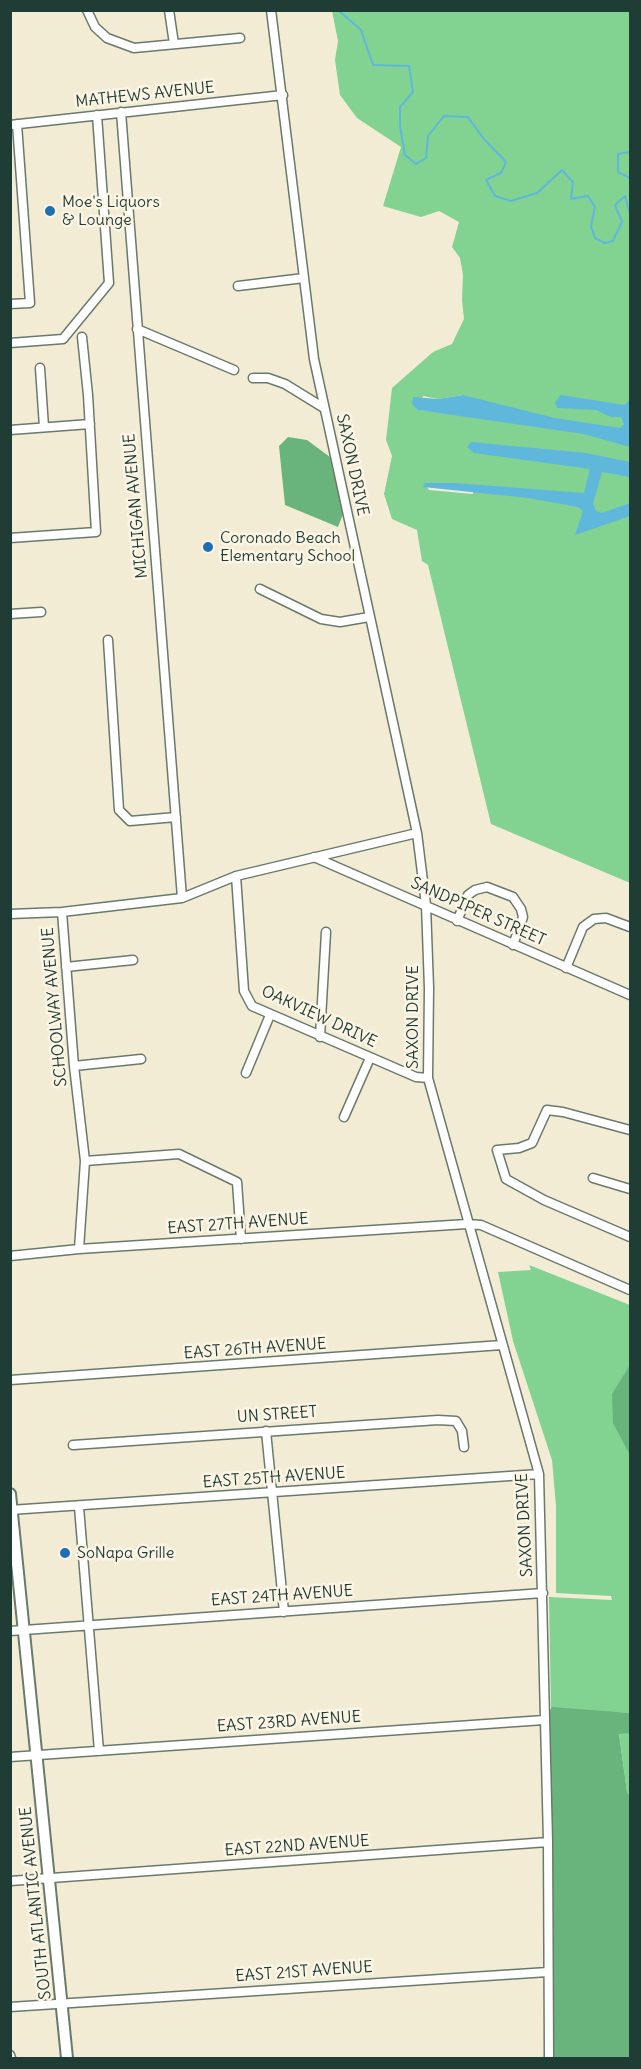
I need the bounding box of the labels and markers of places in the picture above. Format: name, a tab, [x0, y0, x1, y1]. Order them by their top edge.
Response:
place label: Moe's Liquors & Lounge	[62, 192, 160, 230]
marker: Moe's Liquors & Lounge	[43, 204, 57, 218]
place label: Coronado Beach Elementary School	[220, 528, 355, 566]
marker: Coronado Beach Elementary School	[201, 540, 215, 554]
place label: SoNapa Grille	[77, 1543, 174, 1563]
marker: SoNapa Grille	[58, 1546, 72, 1560]

